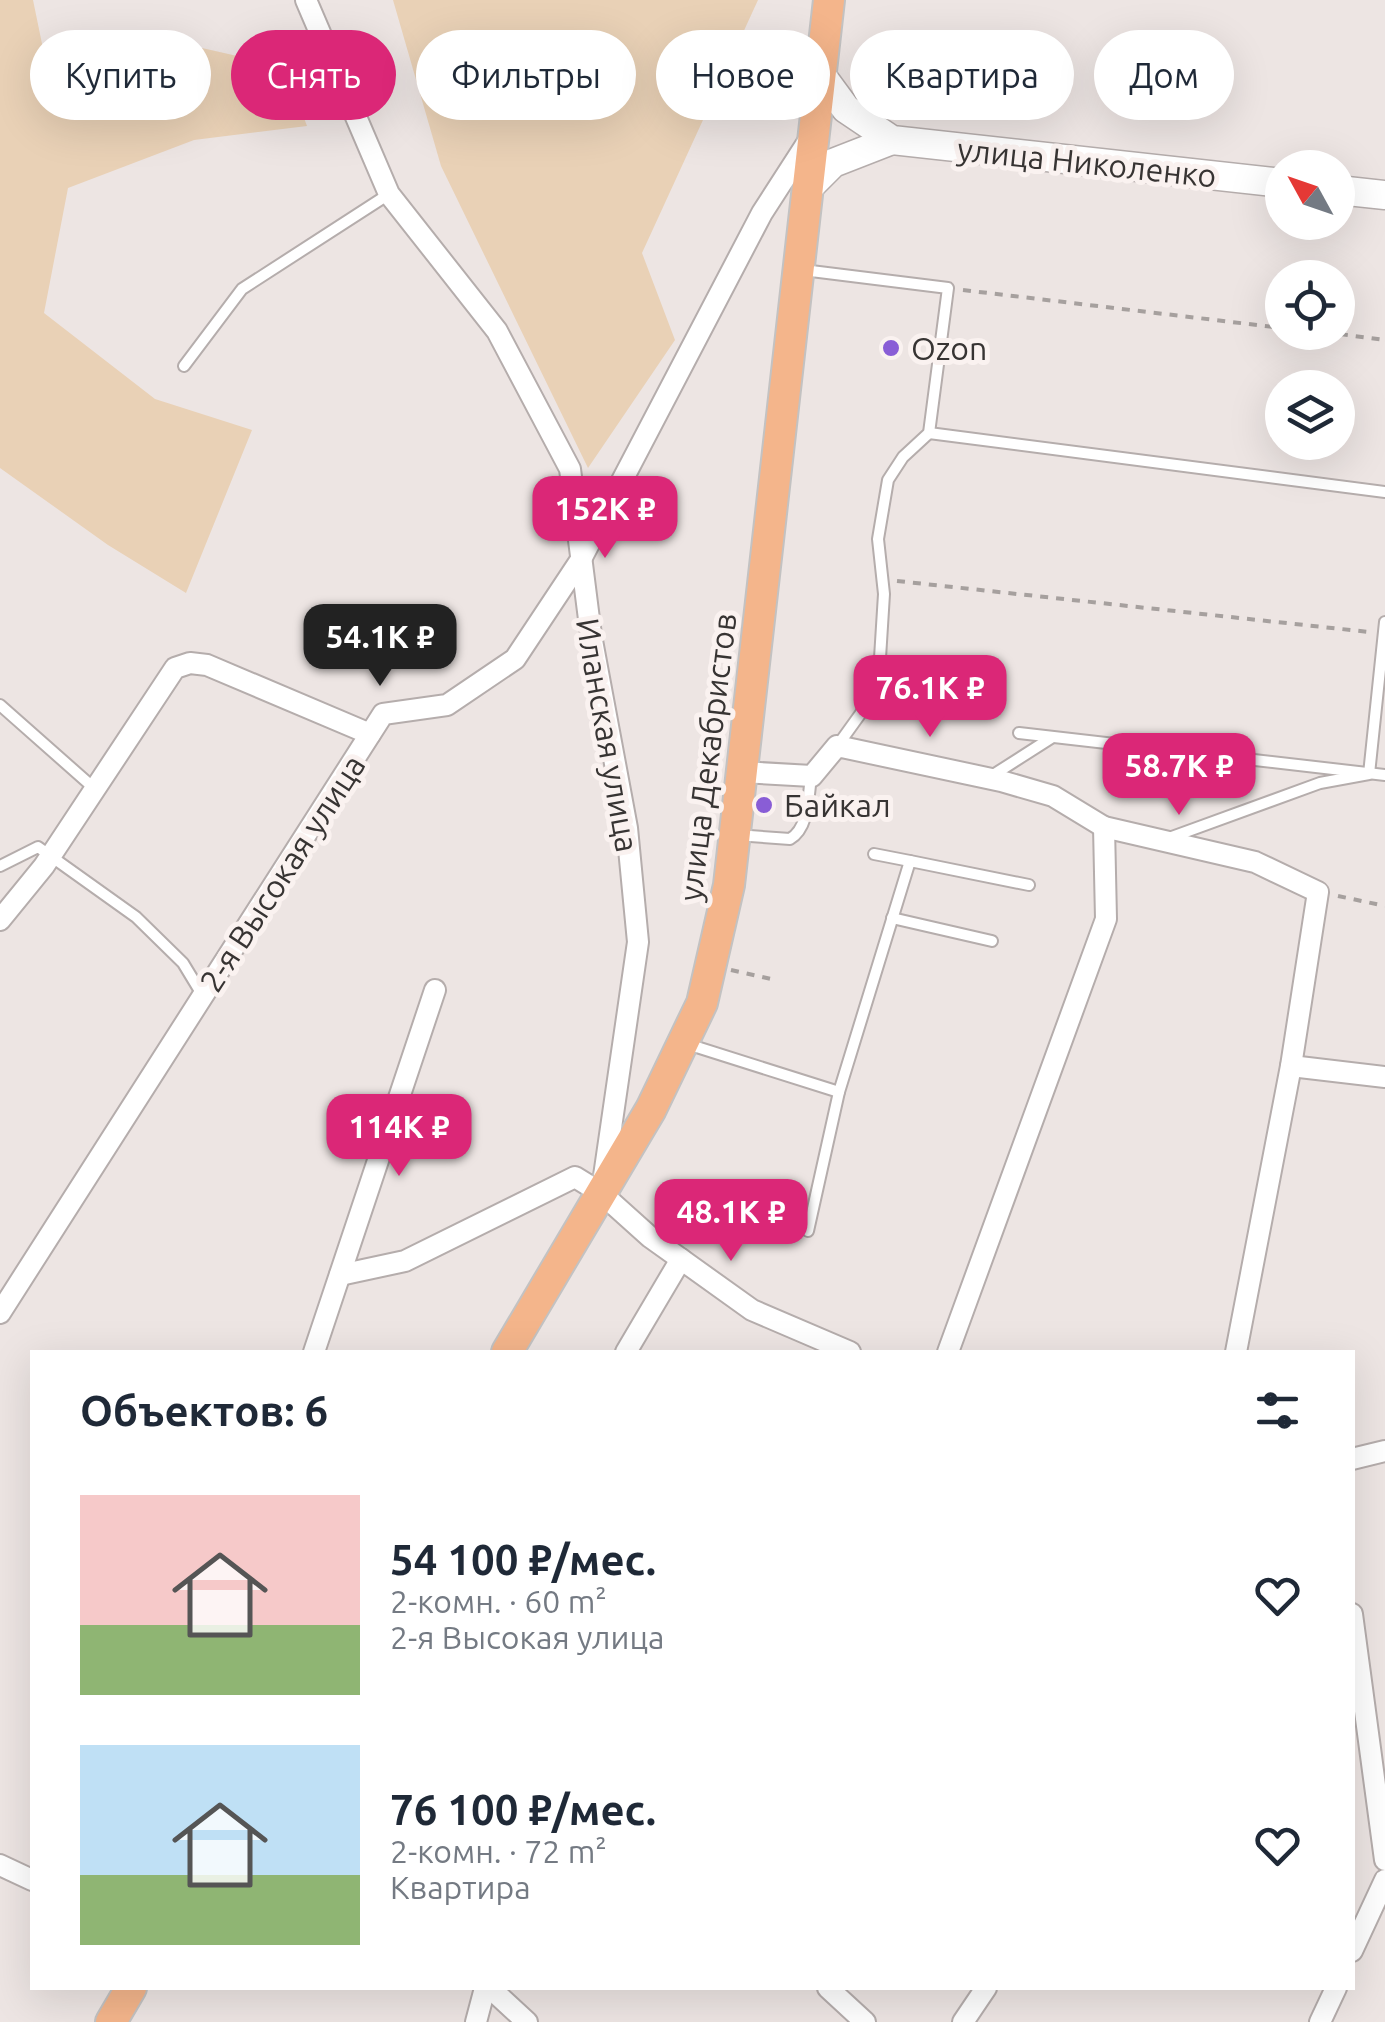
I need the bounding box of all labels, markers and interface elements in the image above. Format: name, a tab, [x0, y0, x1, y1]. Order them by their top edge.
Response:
chip: Купить	[30, 30, 211, 120]
chip: Снять	[231, 30, 396, 120]
chip: Фильтры	[416, 30, 636, 120]
chip: Новое	[656, 30, 830, 120]
chip: Квартира	[850, 30, 1074, 120]
chip: Дом	[1094, 30, 1234, 120]
street label: улица Николенко	[956, 130, 1218, 194]
north arrow	[1265, 150, 1355, 240]
map controls	[1265, 150, 1355, 460]
button: locate	[1265, 260, 1355, 350]
place label: Ozon	[911, 330, 987, 366]
marker: Ozon	[880, 337, 902, 359]
button: layers	[1265, 370, 1355, 460]
pin: 152K ₽	[524, 476, 686, 561]
text: 152K ₽	[554, 490, 656, 526]
pin: 54.1K ₽	[288, 604, 472, 689]
street label: улица Декабристов	[671, 611, 743, 903]
street label: Иланская улица	[570, 615, 646, 855]
text: 54.1K ₽	[326, 618, 434, 654]
pin: 76.1K ₽	[838, 655, 1022, 740]
text: 76.1K ₽	[876, 669, 984, 705]
pin: 58.7K ₽	[1087, 733, 1271, 818]
text: 58.7K ₽	[1125, 747, 1233, 783]
street label: 2-я Высокая улица	[192, 748, 372, 998]
place label: Байкал	[784, 787, 891, 823]
marker: Байкал	[753, 794, 775, 816]
pin: 114K ₽	[318, 1094, 480, 1179]
text: 114K ₽	[348, 1108, 450, 1144]
pin: 48.1K ₽	[639, 1179, 823, 1264]
text: 48.1K ₽	[677, 1193, 785, 1229]
icon: filters	[1250, 1383, 1305, 1438]
text: Объектов: 6	[80, 1387, 328, 1434]
icon: home	[160, 1535, 280, 1655]
text: 54 100 ₽/мес.	[390, 1536, 656, 1583]
icon: heart	[1250, 1568, 1305, 1623]
text: 2-комн. · 60 m²	[390, 1583, 607, 1619]
text: 2-я Высокая улица	[390, 1619, 665, 1655]
icon: home	[160, 1785, 280, 1905]
text: 76 100 ₽/мес.	[390, 1786, 656, 1833]
icon: heart	[1250, 1818, 1305, 1873]
text: 2-комн. · 72 m²	[390, 1833, 607, 1869]
text: Квартира	[390, 1869, 531, 1905]

